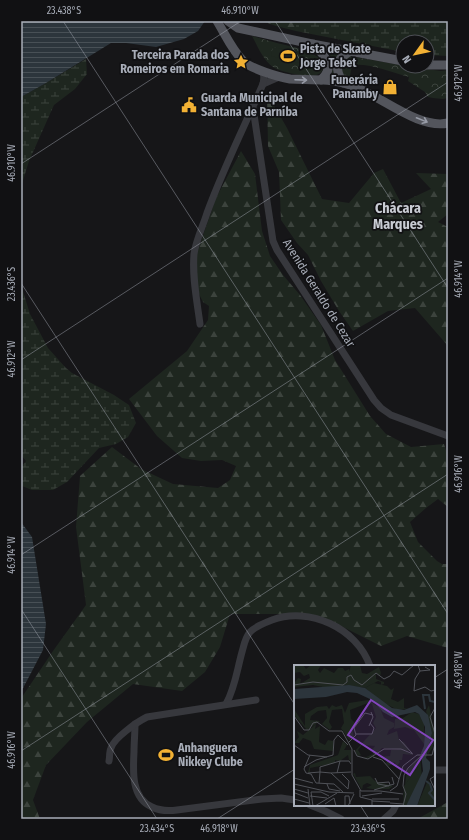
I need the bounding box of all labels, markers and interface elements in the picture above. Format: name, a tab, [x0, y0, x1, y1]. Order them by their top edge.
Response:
text: 23.438°S	[47, 5, 81, 17]
text: 46.910°W	[221, 5, 259, 17]
north arrow	[395, 34, 435, 74]
place label: Pista de Skate Jorge Tebet	[299, 42, 371, 70]
sports icon: Pista de Skate Jorge Tebet	[279, 47, 297, 65]
place label: Terceira Parada dos Romeiros em Romaria	[120, 48, 230, 76]
place icon: Terceira Parada dos Romeiros em Romaria	[232, 53, 250, 71]
text: N	[400, 53, 414, 65]
text: 46.912°W	[453, 64, 465, 101]
place label: Funerária Panamby	[331, 73, 378, 101]
one-way arrow	[294, 76, 307, 83]
shop icon: Funerária Panamby	[381, 78, 399, 96]
place label: Guarda Municipal de Santana de Parníba	[201, 91, 303, 119]
public building icon: Guarda Municipal de Santana de Parníba	[180, 96, 198, 114]
one-way arrow	[415, 117, 427, 125]
text: 46.910°W	[6, 144, 18, 182]
district label: Chácara Marques	[373, 200, 423, 233]
street label: Avenida Geraldo de Cezar	[280, 236, 358, 350]
text: 46.914°W	[453, 260, 465, 298]
text: 23.436°S	[6, 267, 18, 301]
text: 46.912°W	[6, 340, 18, 377]
text: 46.916°W	[453, 455, 465, 493]
text: 46.914°W	[6, 536, 18, 574]
text: 46.918°W	[453, 651, 465, 689]
inset map	[294, 665, 435, 806]
text: 46.916°W	[6, 731, 18, 769]
place label: Anhanguera Nikkey Clube	[177, 741, 243, 769]
sports icon: Anhanguera Nikkey Clube	[157, 746, 175, 764]
text: 23.434°S	[140, 823, 174, 835]
text: 46.918°W	[200, 823, 238, 835]
text: 23.436°S	[351, 823, 385, 835]

